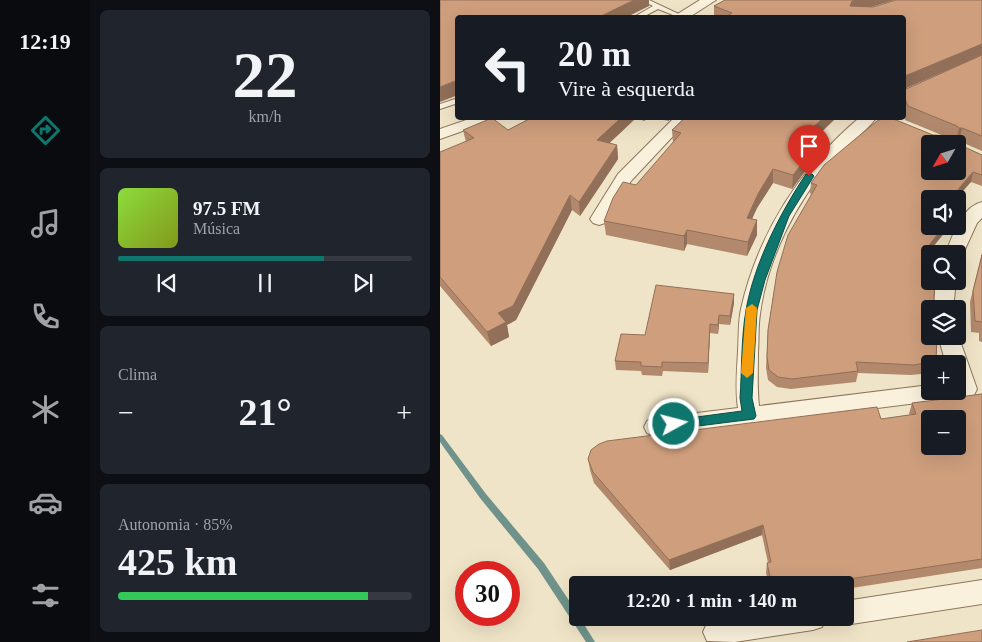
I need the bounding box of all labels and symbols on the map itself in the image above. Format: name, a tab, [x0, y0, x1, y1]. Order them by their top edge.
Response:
pin	[788, 125, 830, 176]
north arrow	[921, 135, 966, 180]
position arrow	[647, 397, 699, 449]
speed limit sign: 30	[455, 561, 520, 626]

